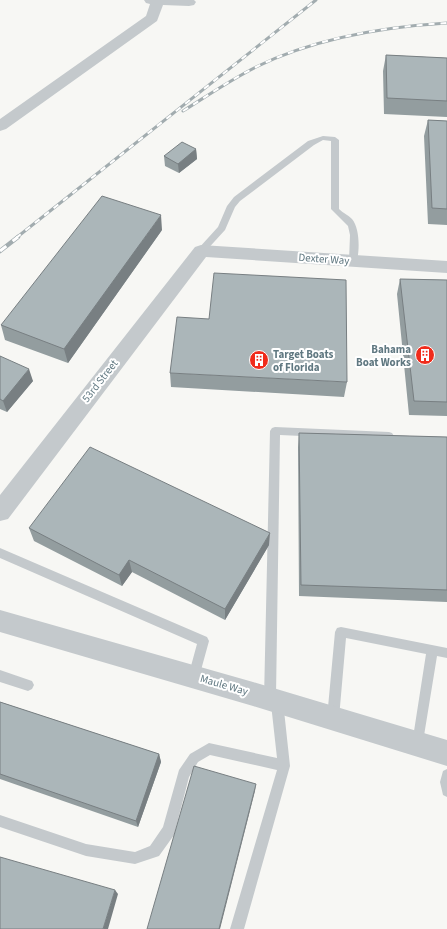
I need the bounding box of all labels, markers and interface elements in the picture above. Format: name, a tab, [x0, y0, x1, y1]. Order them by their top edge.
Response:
street label: Dexter Way	[298, 250, 350, 268]
place label: Bahama Boat Works	[356, 342, 411, 370]
building icon: Bahama Boat Works	[414, 344, 436, 366]
place label: Target Boats of Florida	[273, 347, 333, 375]
building icon: Target Boats of Florida	[248, 349, 270, 371]
street label: 53rd Street	[79, 356, 122, 406]
street label: Maule Way	[198, 671, 250, 699]

